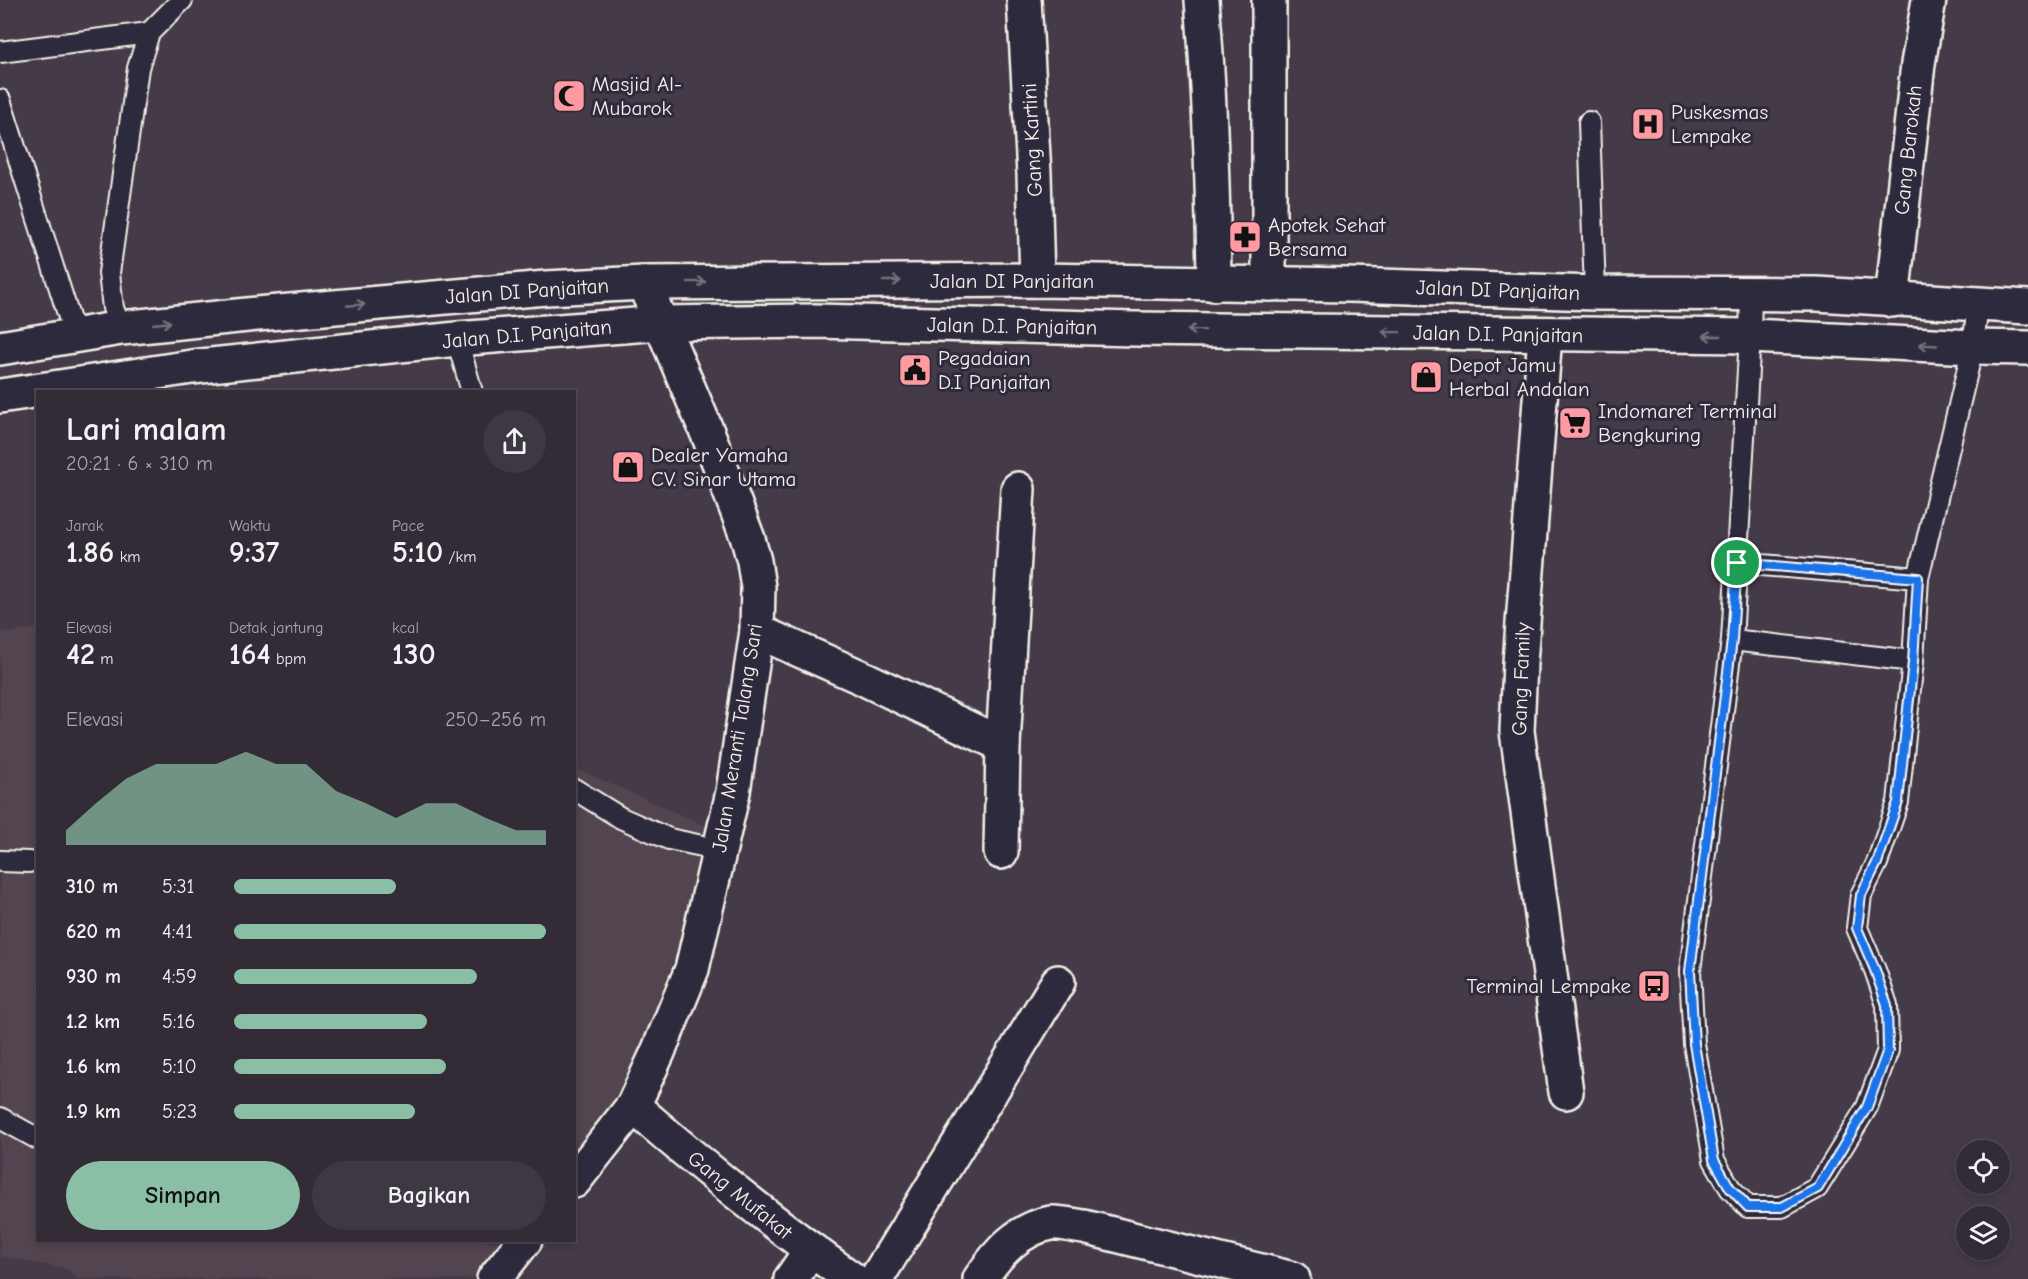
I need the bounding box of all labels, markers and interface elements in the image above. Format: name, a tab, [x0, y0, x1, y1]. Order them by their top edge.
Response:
place label: Masjid Al- Mubarok	[592, 72, 682, 120]
mosque icon: Masjid Al- Mubarok	[551, 78, 587, 114]
street label: Gang Kartini	[1017, 83, 1047, 197]
street label: Gang Barokah	[1889, 84, 1927, 216]
place label: Puskesmas Lempake	[1671, 100, 1768, 148]
hospital icon: Puskesmas Lempake	[1630, 106, 1666, 142]
place label: Apotek Sehat Bersama	[1268, 213, 1387, 261]
pharmacy icon: Apotek Sehat Bersama	[1227, 219, 1263, 255]
street label: Jalan DI Panjaitan	[930, 269, 1094, 293]
street label: Jalan DI Panjaitan	[444, 273, 610, 309]
one-way arrow	[881, 275, 901, 287]
street label: Jalan DI Panjaitan	[1416, 275, 1580, 305]
one-way arrow	[686, 276, 706, 288]
one-way arrow	[345, 299, 365, 310]
street label: Jalan D.I. Panjaitan	[927, 313, 1097, 339]
street label: Jalan D.I. Panjaitan	[441, 315, 613, 353]
one-way arrow	[151, 317, 171, 328]
street label: Jalan D.I. Panjaitan	[1413, 321, 1583, 347]
one-way arrow	[1186, 324, 1206, 335]
one-way arrow	[1381, 326, 1401, 338]
one-way arrow	[1702, 330, 1722, 342]
one-way arrow	[1918, 339, 1938, 350]
place label: Pegadaian D.I Panjaitan	[938, 346, 1051, 394]
public building icon: Pegadaian D.I Panjaitan	[897, 352, 933, 388]
place label: Depot Jamu Herbal Andalan	[1449, 353, 1590, 401]
shop icon: Depot Jamu Herbal Andalan	[1408, 359, 1444, 395]
place label: Indomaret Terminal Bengkuring	[1598, 399, 1777, 447]
supermarket icon: Indomaret Terminal Bengkuring	[1557, 405, 1593, 441]
text: Lari malam	[66, 410, 227, 448]
button: share	[483, 410, 546, 473]
place label: Dealer Yamaha CV. Sinar Utama	[651, 443, 796, 491]
shop icon: Dealer Yamaha CV. Sinar Utama	[610, 449, 646, 485]
text: 20:21 · 6 × 310 m	[66, 452, 213, 475]
text: Jarak	[66, 517, 104, 535]
text: Waktu	[229, 517, 271, 535]
text: Pace	[392, 517, 424, 535]
text: 1.86	[66, 535, 114, 570]
text: 9:37	[229, 535, 279, 570]
text: 5:10	[392, 535, 443, 570]
pin	[1711, 537, 1762, 588]
icon: arrive	[1720, 546, 1753, 579]
text: km	[114, 548, 141, 566]
text: /km	[443, 548, 476, 566]
text: Elevasi	[66, 619, 112, 637]
text: Detak jantung	[229, 619, 324, 637]
text: kcal	[392, 619, 419, 637]
street label: Gang Family	[1507, 621, 1535, 736]
street label: Jalan Meranti Talang Sari	[707, 622, 767, 854]
text: 42	[66, 637, 95, 672]
text: 164	[229, 637, 271, 672]
text: 130	[392, 637, 436, 672]
text: m	[95, 650, 114, 668]
text: bpm	[271, 650, 306, 668]
text: Elevasi	[66, 708, 124, 731]
text: 250–256 m	[445, 708, 546, 731]
text: 310 m	[66, 875, 118, 898]
text: 5:31	[162, 875, 195, 898]
text: 620 m	[66, 920, 121, 943]
text: 4:41	[162, 920, 193, 943]
text: 930 m	[66, 965, 121, 988]
text: 4:59	[162, 965, 197, 988]
bus stop icon: Terminal Lempake	[1636, 968, 1672, 1004]
place label: Terminal Lempake	[1466, 974, 1631, 998]
text: 1.2 km	[66, 1010, 120, 1033]
text: 5:16	[162, 1010, 195, 1033]
text: 1.6 km	[66, 1055, 121, 1078]
text: 5:10	[162, 1055, 197, 1078]
text: 1.9 km	[66, 1100, 121, 1123]
text: 5:23	[162, 1100, 197, 1123]
map controls	[1956, 1140, 2010, 1260]
button: locate	[1956, 1140, 2010, 1194]
street label: Gang Mufakat	[683, 1146, 798, 1245]
button: Simpan	[66, 1161, 300, 1230]
button: Bagikan	[312, 1161, 546, 1230]
button: layers	[1956, 1206, 2010, 1260]

